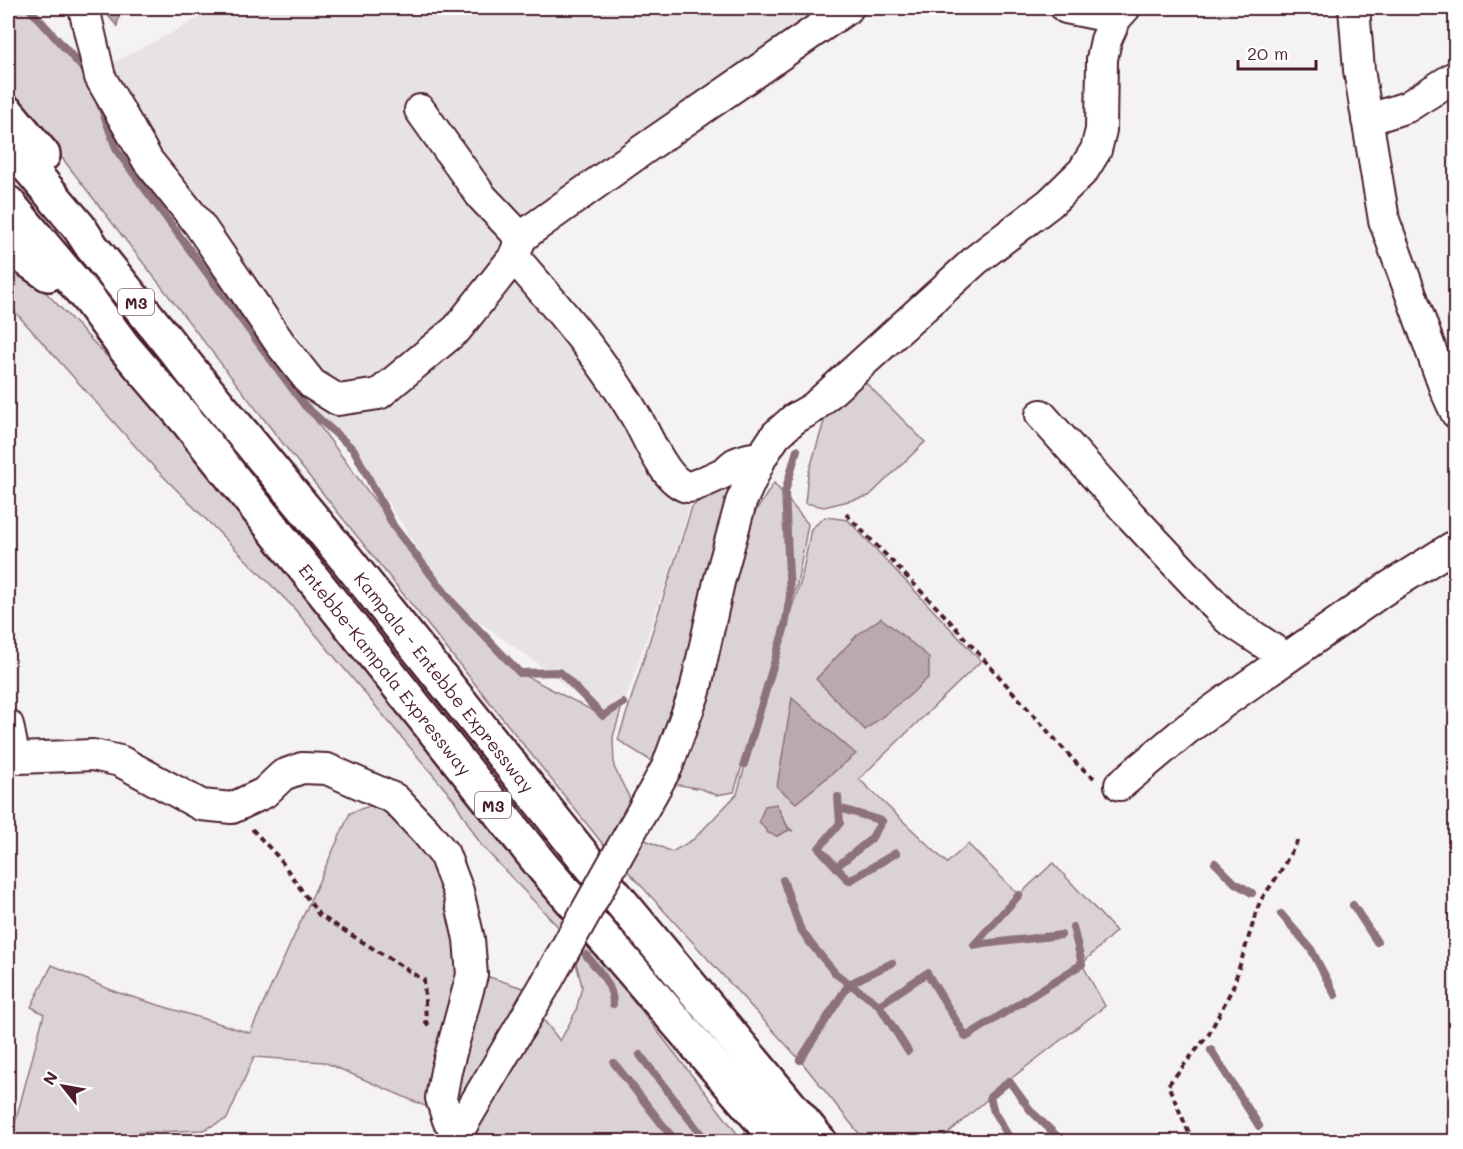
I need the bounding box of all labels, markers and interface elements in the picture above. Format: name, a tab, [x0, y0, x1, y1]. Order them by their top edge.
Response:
scale bar	[1238, 33, 1316, 71]
text: 20 m	[1247, 41, 1288, 65]
road number: M3	[118, 289, 154, 315]
street label: Entebbe-Kampala Expressway	[294, 559, 477, 780]
street label: Kampala - Entebbe Expressway	[349, 567, 540, 798]
road number: M3	[475, 792, 511, 818]
north arrow	[33, 1056, 93, 1116]
text: N	[38, 1067, 62, 1089]

